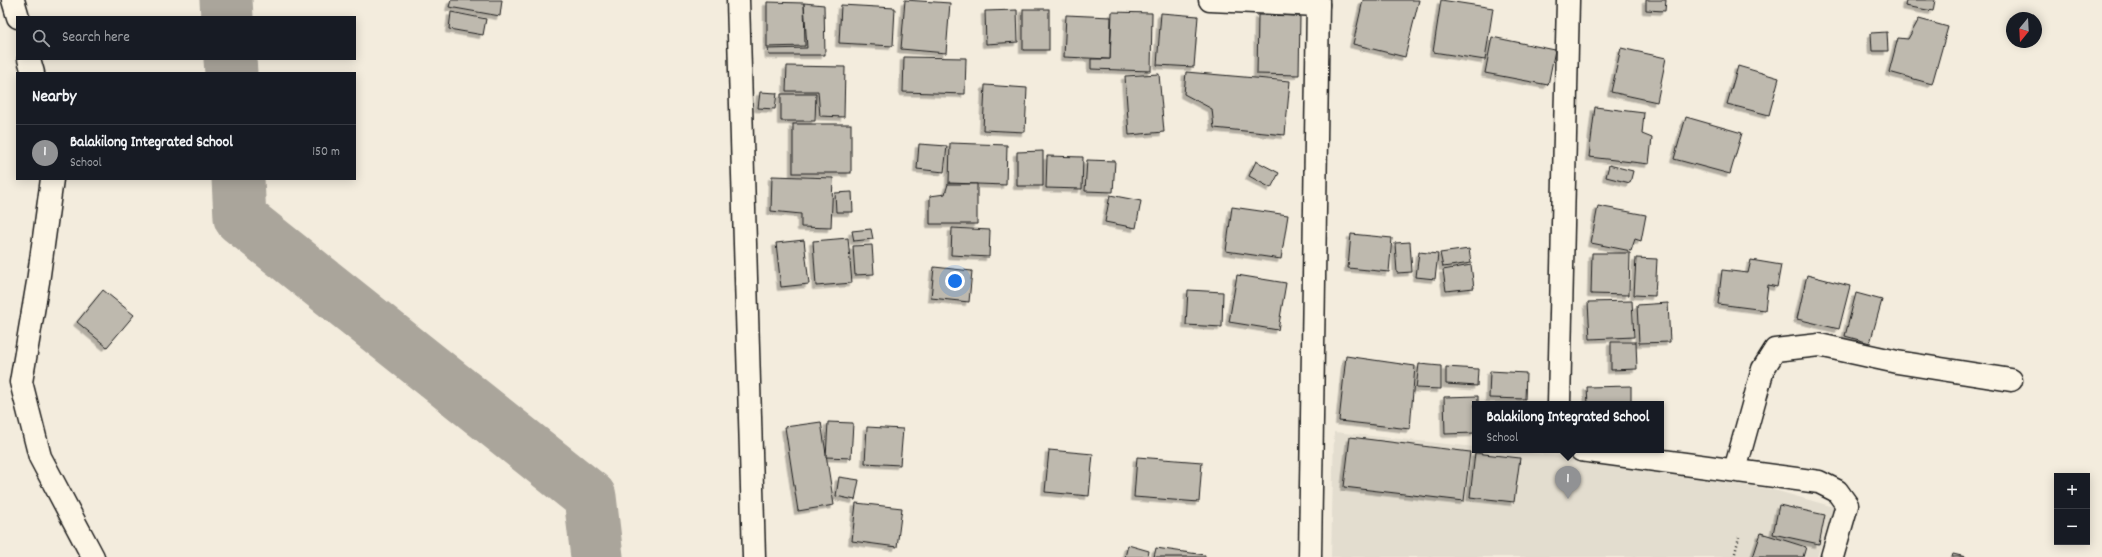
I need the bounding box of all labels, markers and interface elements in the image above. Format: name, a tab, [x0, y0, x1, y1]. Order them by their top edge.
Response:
north arrow	[2006, 12, 2042, 48]
search box	[16, 16, 356, 60]
icon: search	[30, 27, 52, 49]
text: Search here	[62, 27, 130, 49]
text: Nearby	[32, 86, 76, 110]
text: Balakilong Integrated School	[70, 132, 233, 154]
text: 1	[44, 143, 46, 162]
text: 150 m	[312, 143, 340, 162]
text: School	[70, 154, 102, 173]
your location	[945, 271, 965, 291]
popup	[1472, 401, 1664, 453]
text: Balakilong Integrated School	[1487, 407, 1649, 429]
text: School	[1487, 429, 1518, 448]
pin: 1	[1555, 466, 1581, 499]
map controls	[2054, 473, 2090, 545]
button: +	[2054, 473, 2090, 509]
button: −	[2054, 509, 2090, 545]

